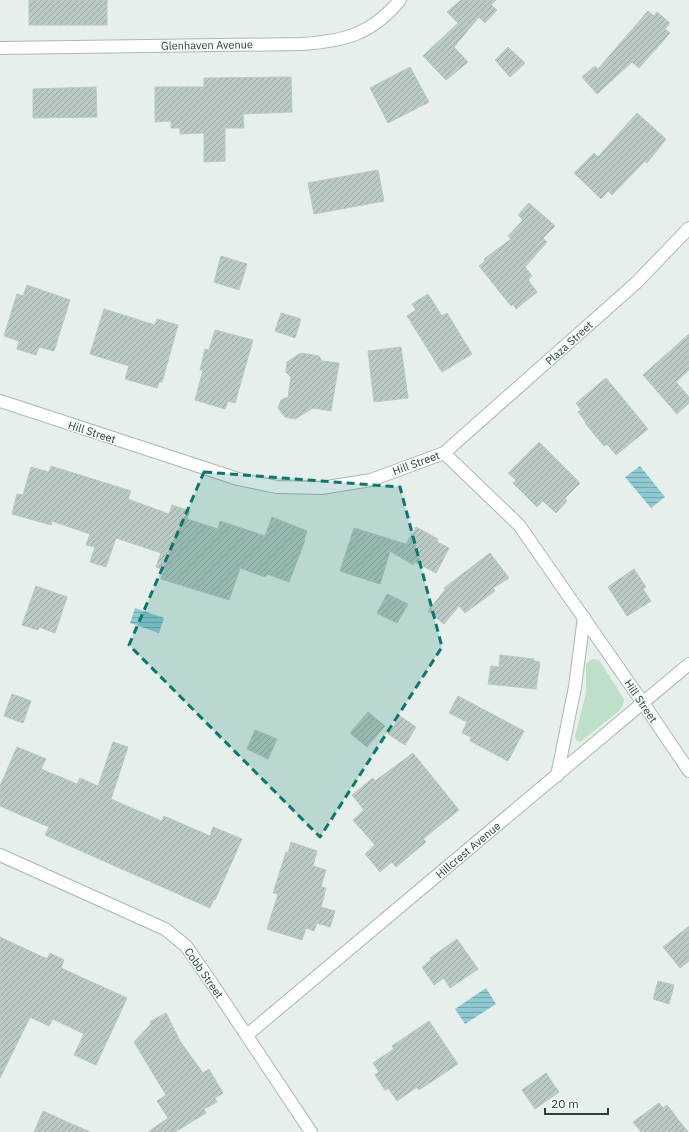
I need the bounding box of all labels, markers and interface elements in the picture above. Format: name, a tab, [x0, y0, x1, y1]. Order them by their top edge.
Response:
street label: Glenhaven Avenue	[161, 37, 253, 53]
street label: Plaza Street	[542, 318, 596, 368]
street label: Hill Street	[66, 418, 118, 446]
street label: Hill Street	[390, 448, 442, 478]
street label: Hill Street	[621, 677, 661, 725]
street label: Hillcrest Avenue	[433, 819, 503, 881]
street label: Cobb Street	[181, 945, 227, 1001]
scale bar	[545, 1090, 608, 1116]
text: 20 m	[551, 1096, 579, 1111]

